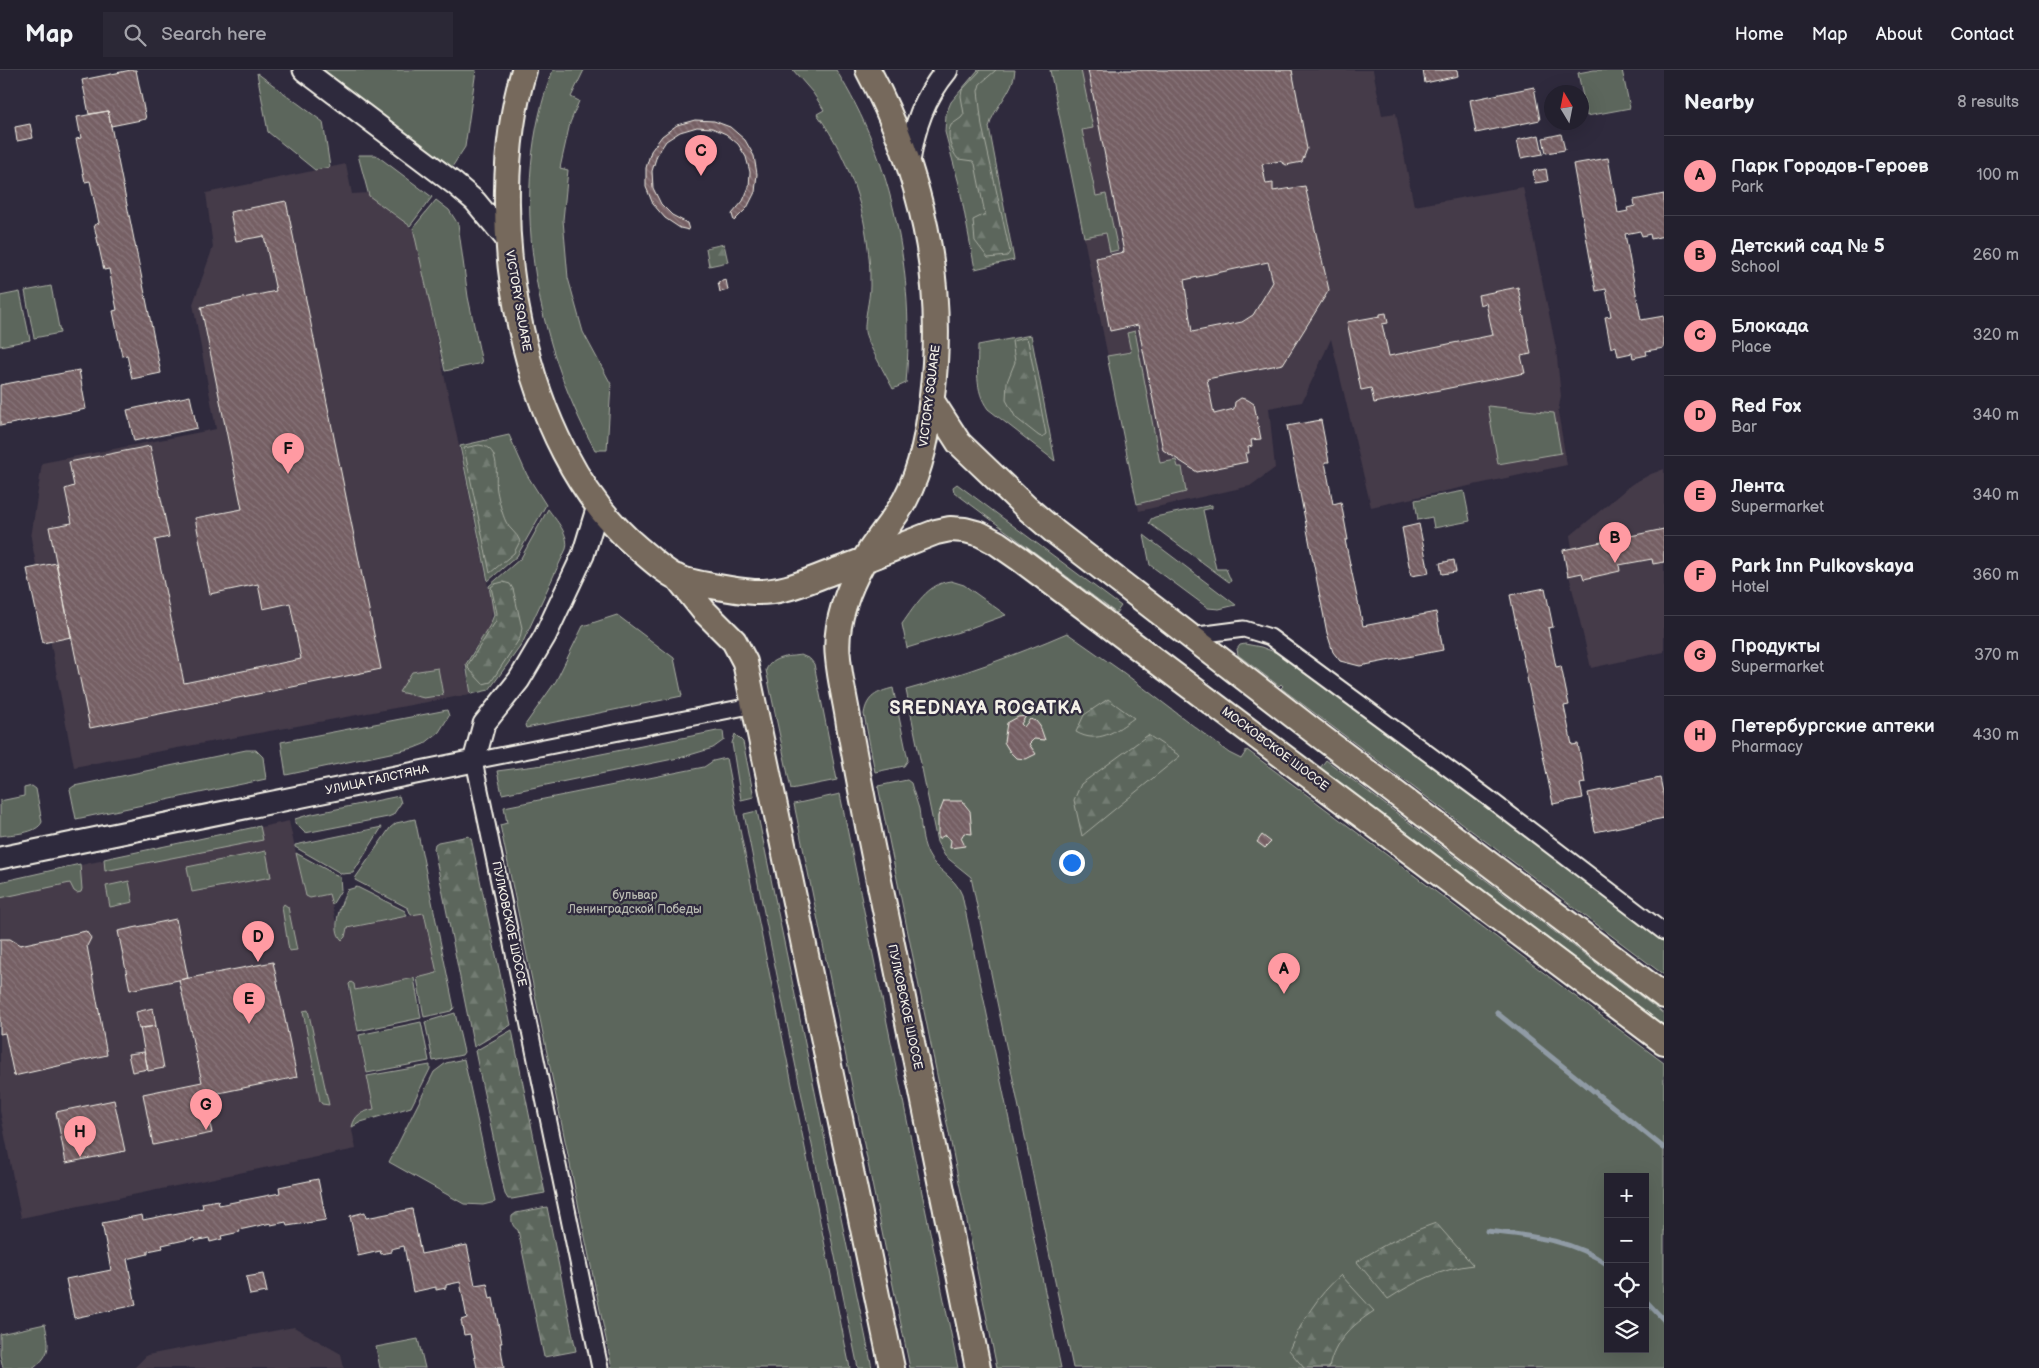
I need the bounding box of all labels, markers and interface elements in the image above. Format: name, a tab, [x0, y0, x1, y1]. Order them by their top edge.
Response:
search box	[103, 12, 453, 57]
text: Map	[25, 20, 73, 49]
icon: search	[121, 21, 149, 49]
text: Search here	[161, 23, 267, 46]
text: Home	[1735, 24, 1784, 45]
text: Map	[1812, 24, 1848, 45]
text: About	[1876, 24, 1923, 45]
text: Contact	[1951, 24, 2014, 45]
north arrow	[1544, 85, 1589, 130]
text: Nearby	[1684, 90, 1754, 115]
text: 8 results	[1957, 93, 2019, 112]
pin: C	[685, 135, 717, 176]
text: Парк Городов-Героев	[1731, 155, 1929, 178]
text: A	[1695, 166, 1705, 185]
text: 100 m	[1976, 166, 2019, 185]
text: Park	[1731, 178, 1763, 197]
text: Детский сад № 5	[1731, 235, 1885, 258]
text: B	[1694, 246, 1706, 265]
text: 260 m	[1973, 246, 2019, 265]
street label: VICTORY SQUARE	[502, 249, 534, 353]
text: School	[1731, 258, 1780, 277]
text: Блокада	[1731, 315, 1809, 338]
text: C	[1694, 326, 1706, 345]
text: 320 m	[1973, 326, 2019, 345]
text: Place	[1731, 338, 1772, 357]
street label: VICTORY SQUARE	[916, 344, 944, 448]
text: Red Fox	[1731, 395, 1801, 418]
text: D	[1694, 406, 1706, 425]
text: 340 m	[1972, 406, 2019, 425]
text: Bar	[1731, 418, 1757, 437]
pin: F	[272, 433, 304, 474]
text: Лента	[1731, 475, 1785, 498]
text: E	[1695, 486, 1705, 505]
text: 340 m	[1972, 486, 2019, 505]
text: Supermarket	[1731, 498, 1824, 517]
pin: B	[1599, 522, 1631, 563]
text: Park Inn Pulkovskaya	[1731, 555, 1914, 578]
text: F	[1695, 566, 1705, 585]
text: 360 m	[1972, 566, 2019, 585]
text: Hotel	[1731, 578, 1769, 597]
text: Продукты	[1731, 635, 1820, 658]
text: G	[1694, 646, 1706, 665]
text: 370 m	[1974, 646, 2019, 665]
text: Supermarket	[1731, 658, 1824, 677]
district label: SREDNAYA ROGATKA	[890, 698, 1082, 719]
street label: МОСКОВСКОЕ ШОССЕ	[1219, 704, 1332, 794]
text: Петербургские аптеки	[1731, 715, 1935, 738]
text: H	[1694, 726, 1706, 745]
text: 430 m	[1972, 726, 2019, 745]
text: Pharmacy	[1731, 738, 1803, 757]
street label: УЛИЦА ГАЛСТЯНА	[324, 762, 431, 798]
your location	[1059, 850, 1085, 876]
street label: ПУЛКОВСКОЕ ШОССЕ	[488, 860, 530, 988]
park label: бульвар Ленинградской Победы	[567, 888, 702, 917]
pin: D	[242, 921, 274, 962]
street label: ПУЛКОВСКОЕ ШОССЕ	[884, 943, 926, 1071]
pin: A	[1268, 953, 1300, 994]
pin: E	[233, 983, 265, 1024]
pin: G	[190, 1089, 222, 1130]
pin: H	[64, 1116, 96, 1157]
map controls	[1604, 1173, 1649, 1353]
button: +	[1604, 1173, 1649, 1218]
button: −	[1604, 1218, 1649, 1263]
button: locate	[1604, 1263, 1649, 1308]
button: layers	[1604, 1308, 1649, 1353]

